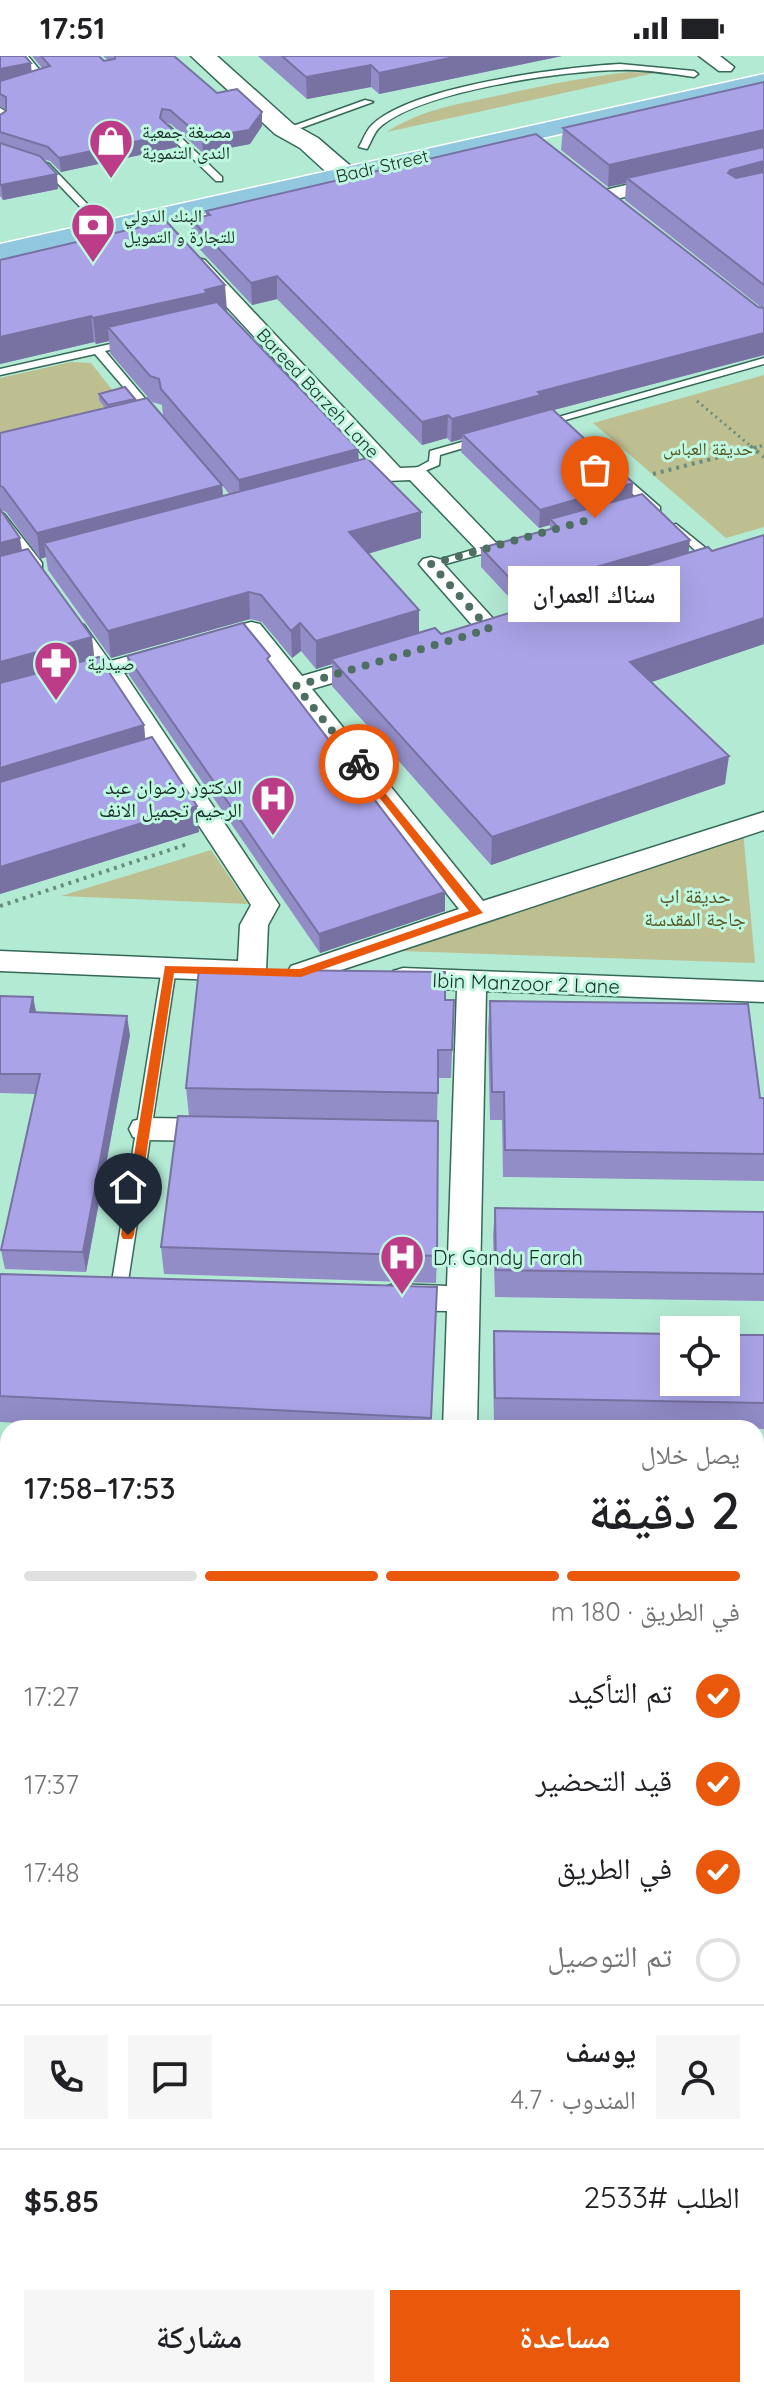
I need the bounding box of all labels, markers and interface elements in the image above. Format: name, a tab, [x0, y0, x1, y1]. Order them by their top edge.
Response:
text: 17:51	[40, 9, 105, 47]
shop icon: مصبغة جمعية الندى التنموية	[87, 117, 135, 180]
place label: مصبغة جمعية الندى التنموية	[142, 120, 231, 164]
street label: Badr Street	[333, 144, 431, 188]
bank icon: البنك الدولي للتجارة و التمويل	[69, 201, 117, 264]
place label: البنك الدولي للتجارة و التمويل	[124, 204, 235, 248]
street label: Bareed Barzeh Lane	[252, 323, 384, 463]
pin	[561, 436, 629, 518]
park label: حديقة العباس	[663, 437, 753, 460]
icon: bag	[573, 448, 617, 492]
callout: سناك العمران	[509, 566, 681, 622]
text: سناك العمران	[533, 577, 655, 610]
pharmacy icon: صيدلية	[32, 639, 80, 702]
place label: صيدلية	[87, 652, 135, 675]
courier	[319, 724, 399, 804]
icon: bike	[337, 742, 381, 786]
place label: الدكتور رضوان عبد الرحيم تجميل الانف	[99, 774, 242, 824]
hospital icon: الدكتور رضوان عبد الرحيم تجميل الانف	[249, 774, 297, 837]
park label: حديقة اب جاجة المقدسة	[644, 883, 746, 931]
street label: Ibin Manzoor 2 Lane	[432, 967, 620, 999]
pin	[94, 1153, 162, 1235]
icon: home	[106, 1165, 150, 1209]
hospital icon: Dr. Gandy Farah	[378, 1233, 426, 1296]
place label: Dr. Gandy Farah	[433, 1245, 583, 1270]
map controls	[660, 1316, 740, 1396]
button: locate	[660, 1316, 740, 1396]
text: يصل خلال	[641, 1438, 740, 1471]
text: 17:53–17:58	[24, 1469, 176, 1507]
text: 2 دقيقة	[588, 1477, 740, 1542]
text: في الطريق · 180 m	[551, 1595, 740, 1628]
text: تم التأكيد	[568, 1673, 672, 1711]
icon: check	[696, 1674, 740, 1718]
text: 17:27	[24, 1680, 79, 1713]
text: قيد التحضير	[536, 1761, 672, 1799]
icon: check	[696, 1762, 740, 1806]
text: 17:37	[24, 1768, 79, 1801]
text: في الطريق	[557, 1849, 672, 1887]
icon: check	[696, 1850, 740, 1894]
text: 17:48	[24, 1856, 80, 1889]
text: تم التوصيل	[547, 1937, 672, 1975]
text: يوسف	[565, 2032, 636, 2070]
button: phone	[24, 2035, 108, 2119]
button: chat	[128, 2035, 212, 2119]
button: person	[656, 2035, 740, 2119]
text: المندوب · 4.7	[510, 2083, 636, 2116]
text: الطلب #2533	[584, 2178, 740, 2216]
text: $5.85	[24, 2182, 99, 2220]
button: مشاركة	[24, 2290, 374, 2382]
button: مساعدة	[390, 2290, 740, 2382]

